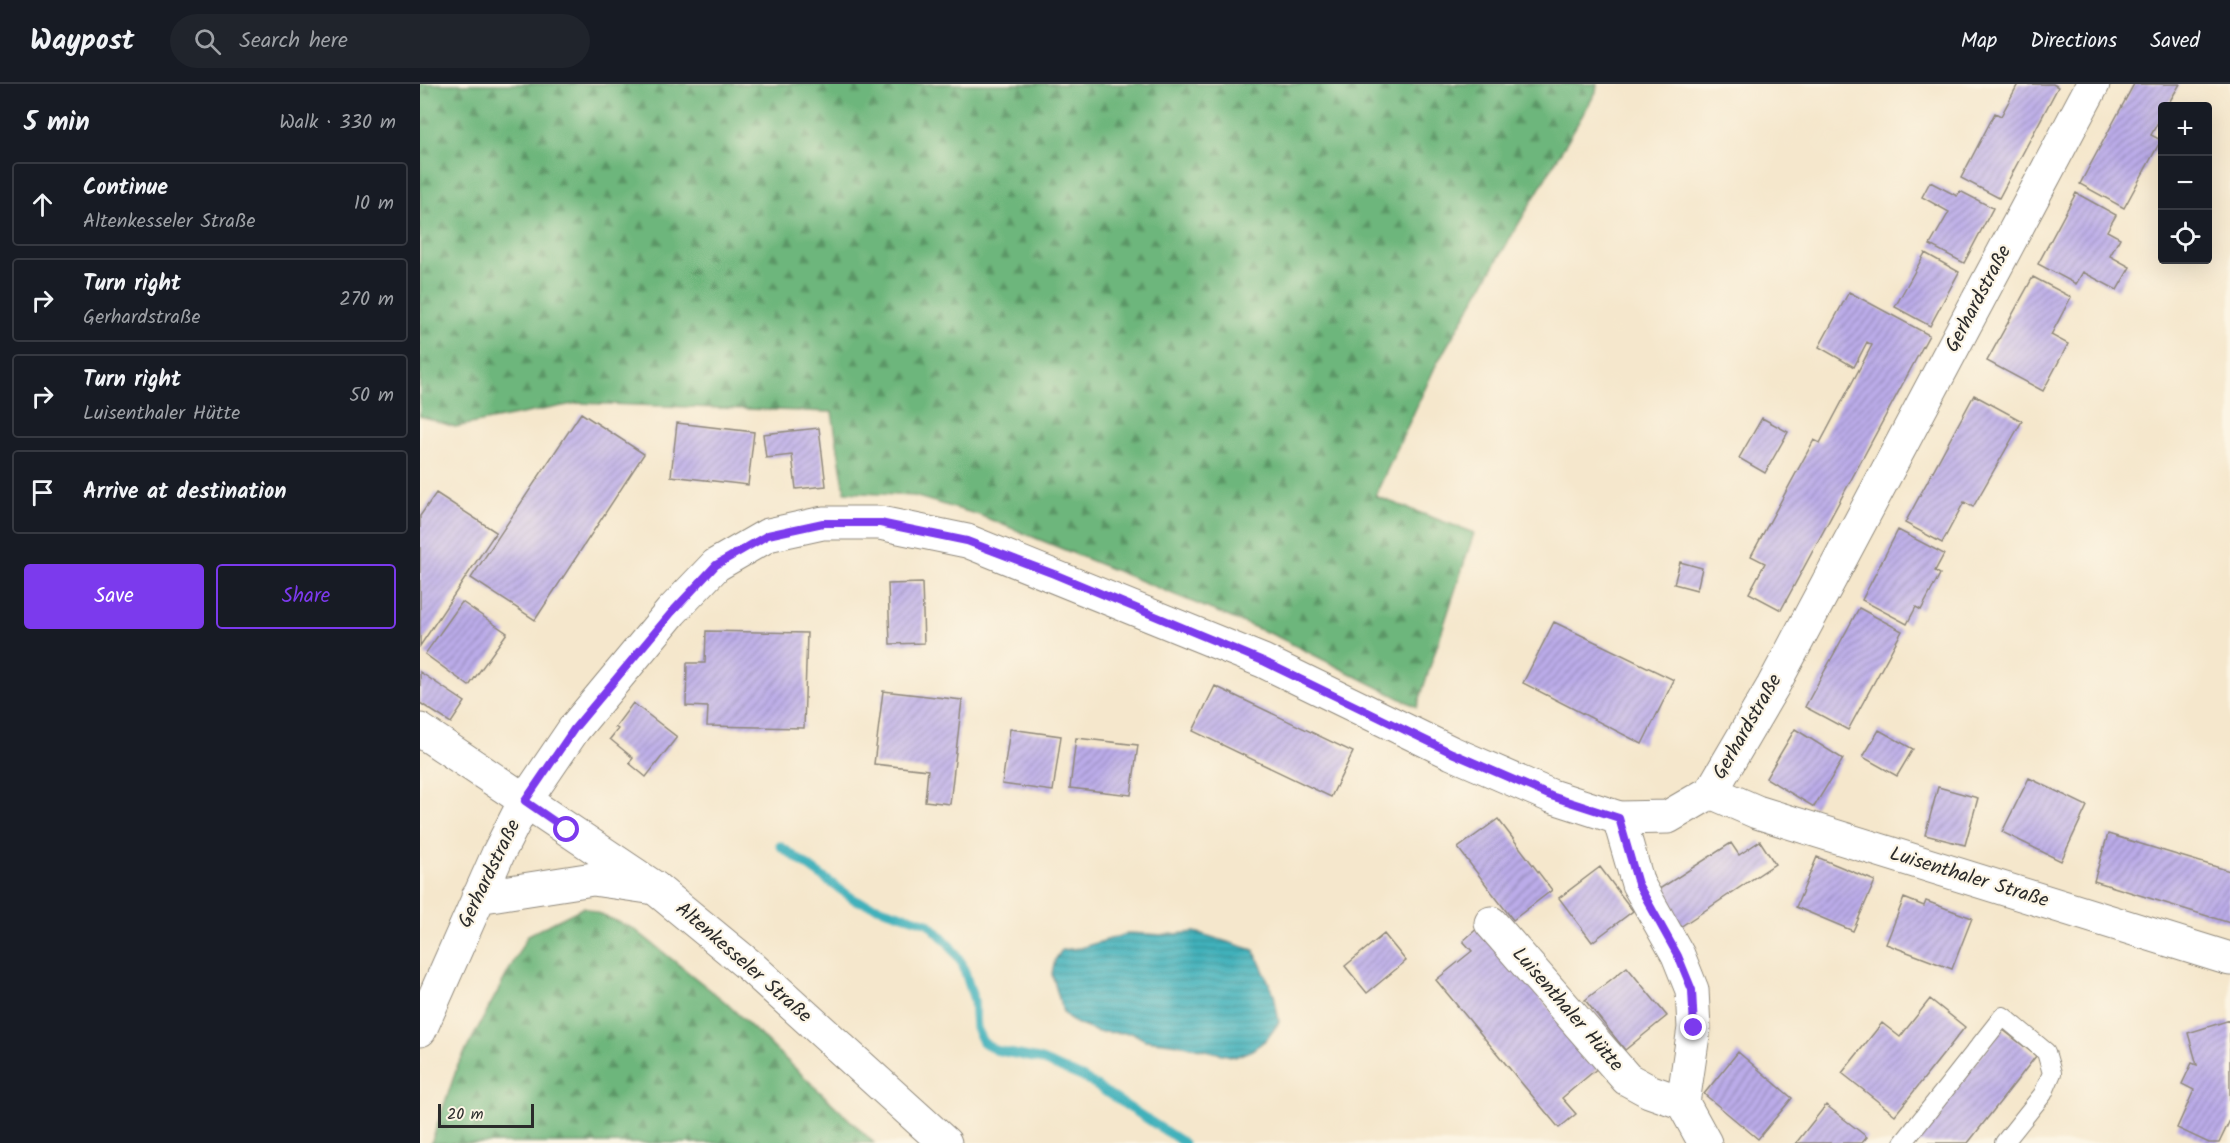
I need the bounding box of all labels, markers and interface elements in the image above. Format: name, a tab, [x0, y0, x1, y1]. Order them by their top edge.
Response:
search box	[170, 14, 590, 68]
text: Waypost	[30, 19, 134, 64]
text: Search here	[239, 24, 348, 59]
icon: search	[191, 25, 224, 58]
text: Map	[1961, 25, 1997, 58]
text: Directions	[2030, 25, 2117, 58]
text: Saved	[2150, 25, 2200, 58]
text: 5 min	[24, 102, 90, 144]
map controls	[2158, 102, 2212, 264]
button: +	[2158, 102, 2212, 156]
text: Walk · 330 m	[279, 107, 396, 139]
button: −	[2158, 156, 2212, 210]
text: Continue	[83, 171, 168, 206]
icon: ahead	[26, 188, 59, 221]
text: 10 m	[354, 188, 394, 220]
text: Altenkesseler Straße	[83, 206, 255, 238]
button: locate	[2158, 210, 2212, 264]
street label: Gerhardstraße	[1937, 240, 2021, 358]
text: Turn right	[83, 267, 181, 302]
icon: right	[26, 284, 59, 317]
text: 270 m	[339, 284, 394, 316]
text: Gerhardstraße	[83, 302, 201, 334]
text: Turn right	[83, 363, 181, 398]
icon: right	[26, 380, 59, 413]
text: 50 m	[349, 380, 394, 412]
text: Luisenthaler Hütte	[83, 398, 240, 430]
text: Arrive at destination	[83, 475, 286, 510]
icon: arrive	[26, 476, 59, 509]
button: Save	[24, 564, 204, 629]
button: Share	[216, 564, 396, 629]
street label: Gerhardstraße	[1705, 668, 1791, 786]
street label: Gerhardstraße	[450, 814, 530, 934]
route start	[553, 816, 579, 842]
street label: Luisenthaler Straße	[1885, 839, 2053, 917]
street label: Altenkesseler Straße	[667, 894, 819, 1032]
street label: Luisenthaler Hütte	[1503, 940, 1631, 1080]
route end	[1680, 1014, 1706, 1040]
scale bar	[438, 1101, 534, 1128]
text: 20 m	[447, 1102, 483, 1127]

